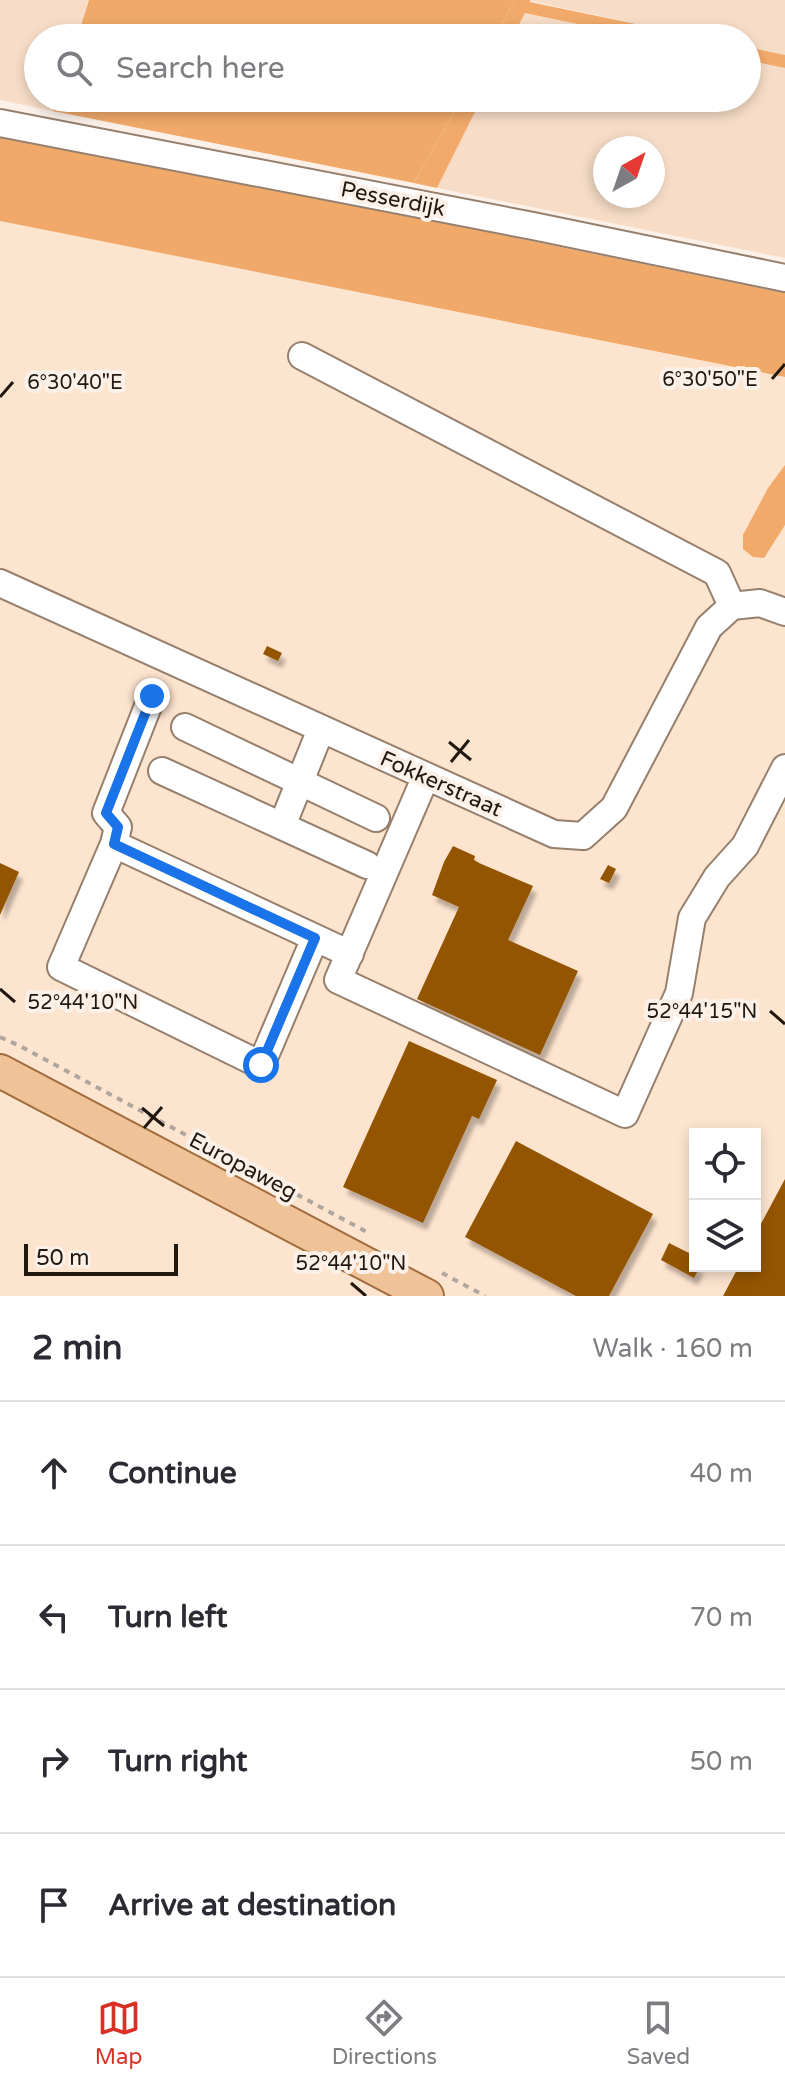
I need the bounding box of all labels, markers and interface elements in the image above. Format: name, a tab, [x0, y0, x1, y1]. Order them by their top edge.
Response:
search box	[24, 24, 761, 112]
icon: search	[52, 46, 96, 90]
text: Search here	[116, 50, 285, 87]
north arrow	[593, 136, 665, 208]
street label: Pesserdijk	[339, 176, 447, 222]
text: 6°30'50"E	[662, 368, 758, 392]
text: 6°30'40"E	[27, 371, 123, 395]
route end	[134, 678, 170, 714]
street label: Fokkerstraat	[376, 746, 506, 822]
text: 52°44'10"N	[28, 991, 138, 1015]
text: 52°44'15"N	[647, 1000, 757, 1024]
route start	[243, 1047, 279, 1083]
street label: Europaweg	[185, 1127, 301, 1205]
map controls	[689, 1128, 761, 1272]
button: locate	[689, 1128, 761, 1200]
button: layers	[689, 1200, 761, 1272]
scale bar	[24, 1240, 178, 1276]
text: 50 m	[36, 1245, 90, 1271]
text: 52°44'10"N	[296, 1252, 406, 1276]
text: 2 min	[32, 1328, 123, 1369]
text: Walk · 160 m	[593, 1333, 753, 1364]
icon: ahead	[32, 1451, 76, 1495]
text: Continue	[108, 1455, 237, 1492]
text: 40 m	[690, 1458, 753, 1489]
icon: left	[32, 1595, 76, 1639]
text: Turn left	[108, 1599, 227, 1636]
text: 70 m	[690, 1602, 753, 1633]
icon: right	[32, 1739, 76, 1783]
text: Turn right	[108, 1743, 248, 1780]
text: 50 m	[690, 1746, 753, 1777]
icon: arrive	[32, 1883, 76, 1927]
text: Arrive at destination	[108, 1887, 396, 1924]
tab: Map	[95, 1996, 142, 2070]
tab: Directions	[332, 1996, 437, 2070]
tab: Saved	[627, 1996, 690, 2070]

